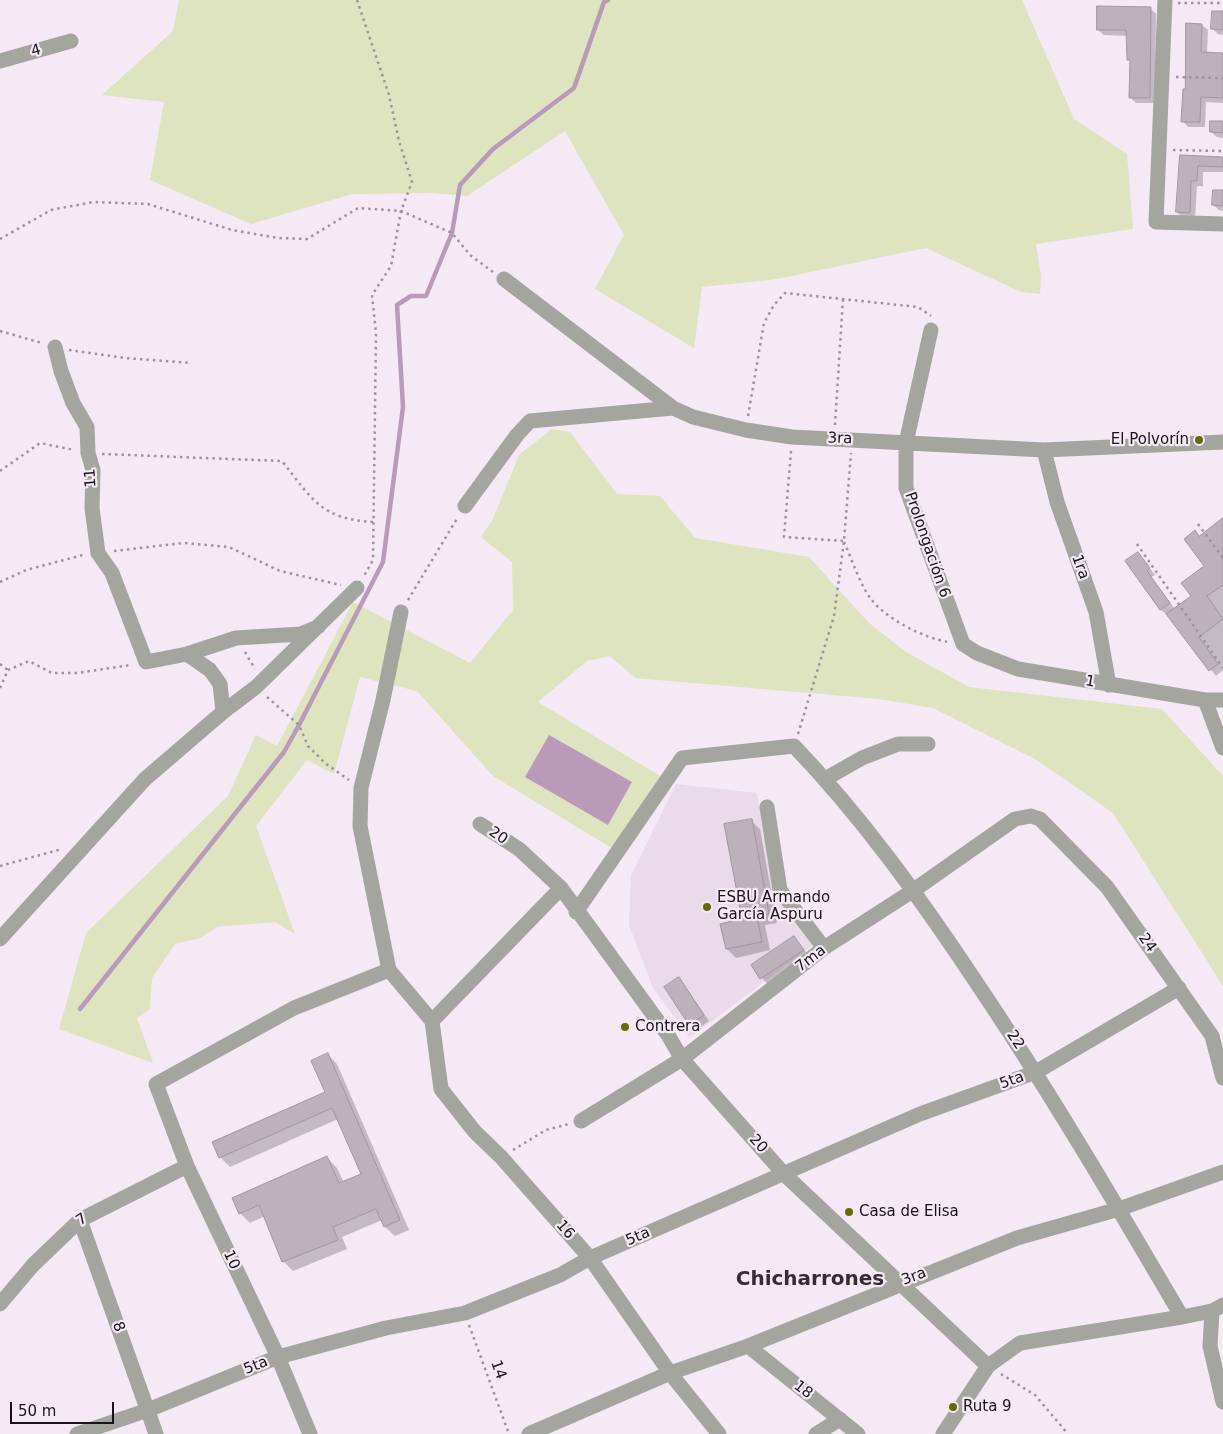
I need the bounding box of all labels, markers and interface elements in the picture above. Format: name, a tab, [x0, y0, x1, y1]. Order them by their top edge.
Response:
street label: 4	[29, 41, 43, 61]
street label: 3ra	[827, 430, 853, 448]
place label: El Polvorín	[1111, 431, 1189, 449]
marker: El Polvorín	[1193, 434, 1205, 446]
street label: 11	[81, 468, 101, 488]
street label: Prolongación 6	[900, 490, 954, 600]
street label: 1ra	[1067, 552, 1093, 582]
street label: 1	[1084, 672, 1096, 692]
street label: 20	[485, 823, 511, 849]
place label: ESBU Armando García Aspuru	[717, 889, 830, 924]
marker: ESBU Armando García Aspuru	[701, 901, 713, 913]
street label: 24	[1134, 930, 1160, 956]
street label: 7ma	[792, 942, 830, 976]
place label: Contrera	[635, 1018, 700, 1036]
marker: Contrera	[619, 1021, 631, 1033]
street label: 22	[1002, 1027, 1028, 1053]
street label: 5ta	[997, 1068, 1027, 1094]
street label: 20	[745, 1131, 771, 1157]
place label: Casa de Elisa	[859, 1203, 959, 1221]
marker: Casa de Elisa	[843, 1206, 855, 1218]
street label: 7	[73, 1210, 91, 1230]
street label: 16	[552, 1217, 578, 1243]
street label: 5ta	[623, 1224, 653, 1250]
street label: 10	[219, 1248, 243, 1272]
street label: 3ra	[899, 1264, 929, 1290]
district label: Chicharrones	[736, 1268, 884, 1292]
street label: 8	[108, 1319, 128, 1335]
street label: 5ta	[241, 1353, 271, 1379]
street label: 14	[486, 1358, 510, 1382]
street label: 18	[790, 1377, 816, 1403]
scale bar	[12, 1392, 116, 1424]
place label: Ruta 9	[963, 1398, 1012, 1416]
marker: Ruta 9	[947, 1401, 959, 1413]
text: 50 m	[18, 1402, 56, 1420]

